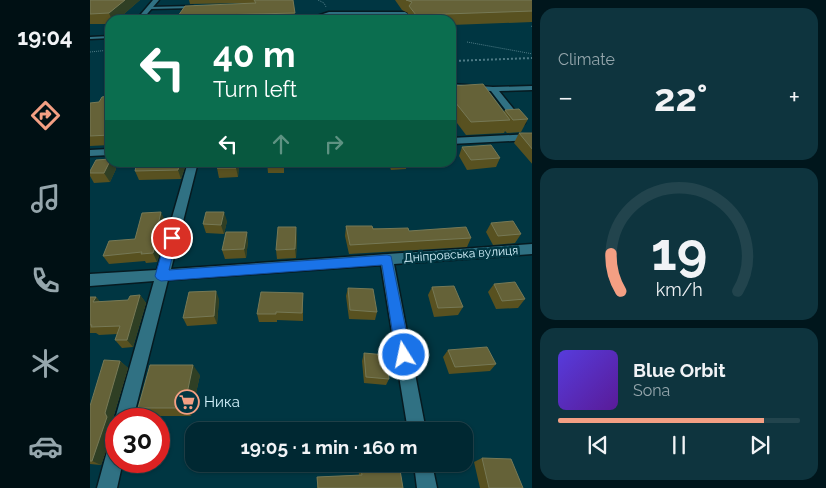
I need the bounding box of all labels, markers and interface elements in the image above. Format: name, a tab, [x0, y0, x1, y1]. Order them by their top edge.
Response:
text: 19:04	[17, 24, 73, 50]
text: 40 m	[213, 34, 295, 75]
icon: left	[130, 35, 195, 100]
text: Climate	[558, 50, 615, 69]
text: 22°	[654, 75, 707, 120]
text: Turn left	[213, 76, 297, 102]
text: −	[558, 81, 573, 114]
text: +	[788, 81, 800, 114]
icon: directions	[28, 98, 63, 133]
icon: left	[214, 130, 242, 158]
icon: ahead	[267, 130, 295, 158]
icon: right	[320, 130, 348, 158]
icon: music	[28, 181, 63, 216]
pin	[151, 217, 193, 259]
text: 19	[651, 221, 707, 282]
icon: arrive	[158, 224, 186, 252]
street label: Дніпровська вулиця	[403, 243, 519, 265]
icon: phone	[28, 263, 63, 298]
text: km/h	[655, 279, 703, 300]
position arrow	[377, 328, 429, 380]
icon: climate	[28, 346, 63, 381]
text: Blue Orbit	[633, 359, 725, 381]
text: Sona	[633, 381, 670, 400]
supermarket icon: Ника	[174, 389, 200, 415]
place label: Ника	[204, 393, 240, 411]
speed limit sign: 30	[105, 408, 170, 473]
icon: car	[28, 429, 63, 464]
icon: previous	[584, 431, 612, 459]
icon: pause	[665, 431, 693, 459]
icon: next	[746, 431, 774, 459]
text: 19:05 · 1 min · 160 m	[240, 436, 418, 458]

